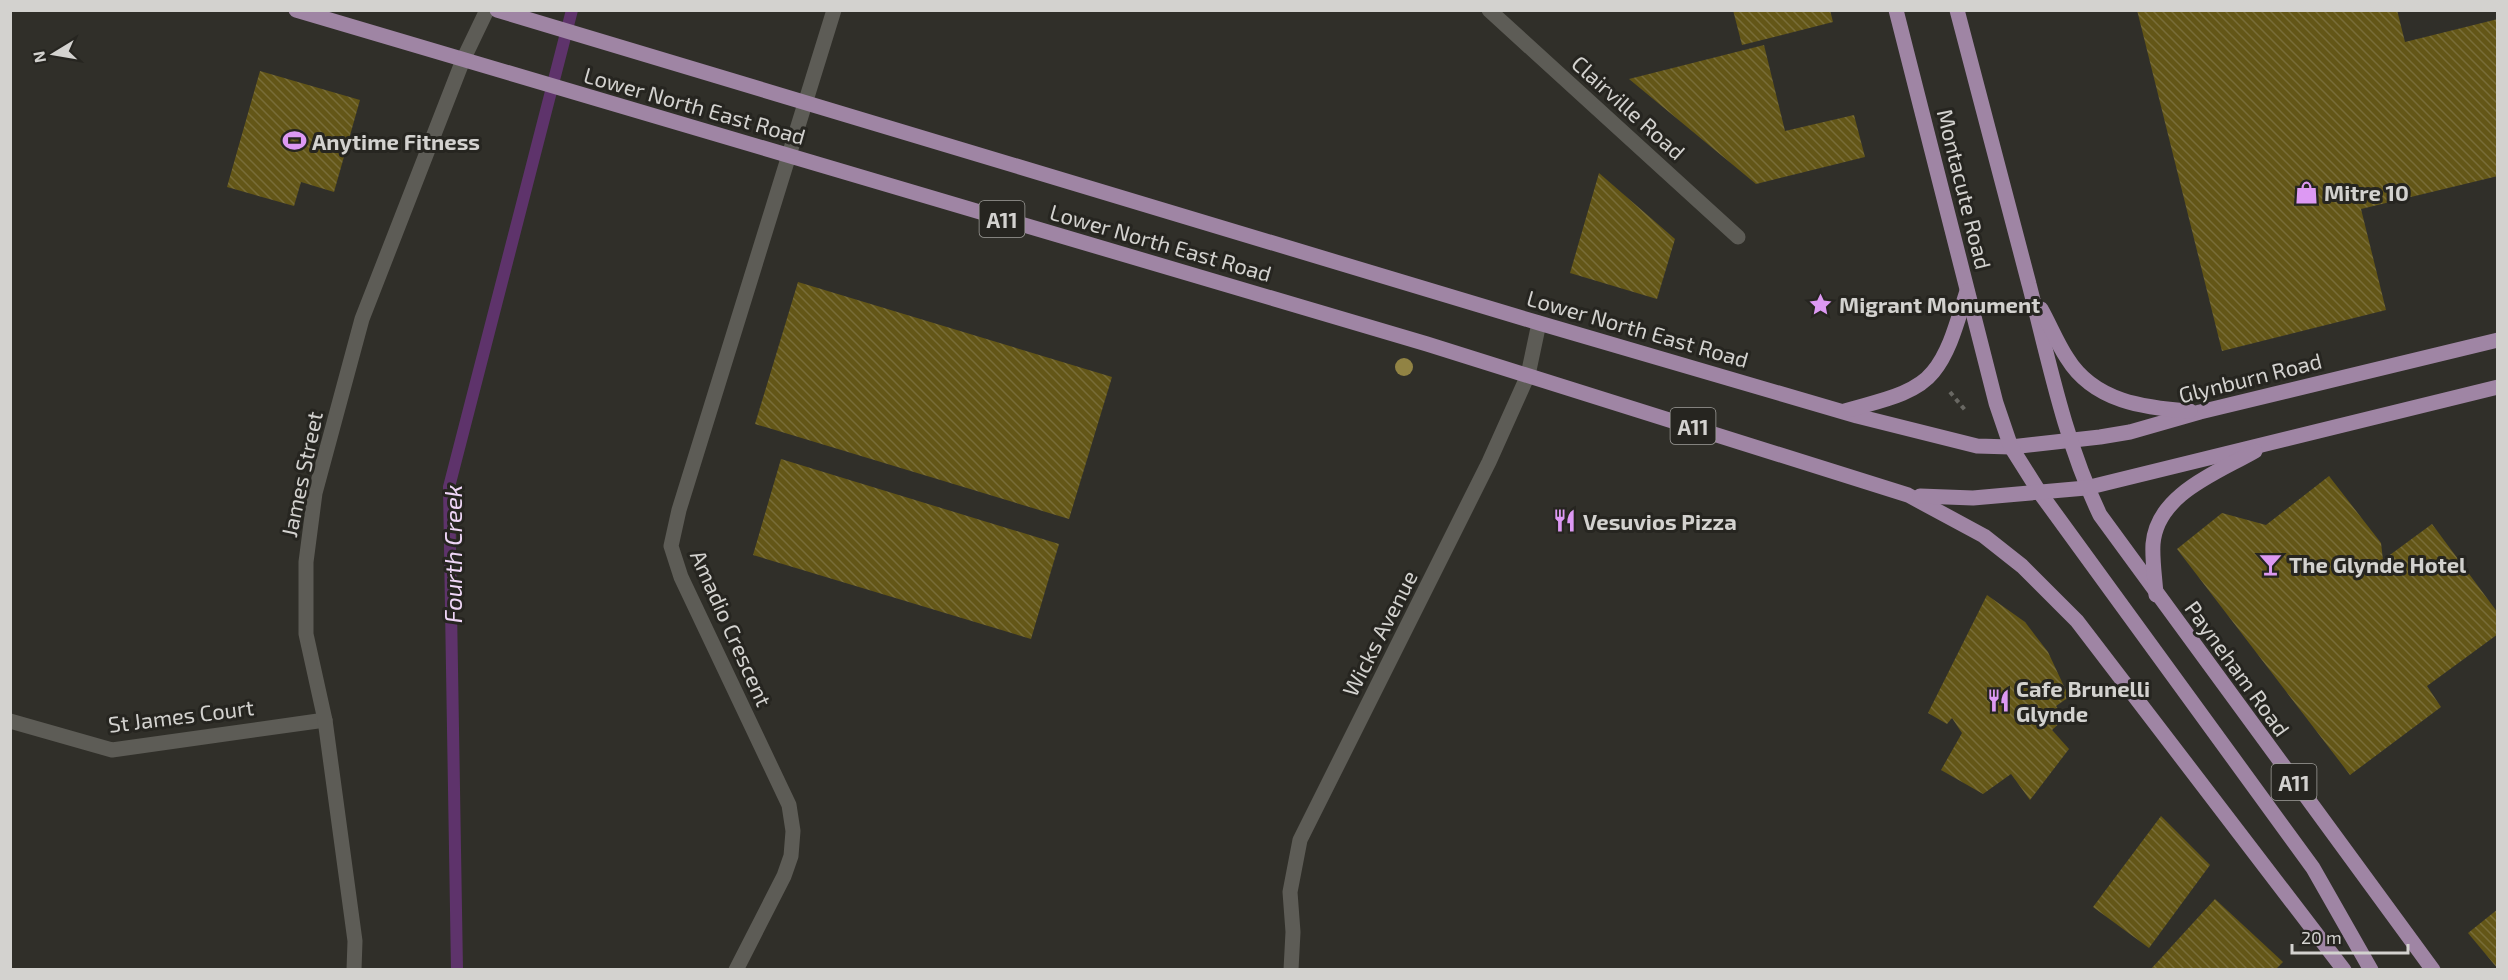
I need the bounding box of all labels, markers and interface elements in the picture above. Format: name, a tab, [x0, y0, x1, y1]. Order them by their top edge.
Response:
north arrow	[24, 24, 84, 84]
text: N	[28, 49, 49, 64]
street label: Clairville Road	[1567, 49, 1691, 165]
street label: Lower North East Road	[581, 61, 809, 149]
street label: Montacute Road	[1933, 106, 1997, 272]
sports icon: Anytime Fitness	[281, 128, 307, 154]
place label: Anytime Fitness	[312, 128, 480, 155]
shop icon: Mitre 10	[2293, 179, 2319, 205]
place label: Mitre 10	[2324, 179, 2409, 205]
street label: Lower North East Road	[1047, 198, 1275, 286]
road number: A11	[980, 201, 1024, 237]
street label: Lower North East Road	[1524, 284, 1752, 372]
place icon: Migrant Monument	[1808, 291, 1834, 317]
place label: Migrant Monument	[1839, 291, 2040, 317]
street label: Glynburn Road	[2176, 347, 2324, 407]
road number: A11	[1670, 408, 1716, 444]
street label: James Street	[275, 409, 327, 539]
water label: Fourth Creek	[438, 485, 467, 623]
restaurant icon: Vesuvios Pizza	[1552, 508, 1578, 534]
place label: Vesuvios Pizza	[1583, 508, 1737, 534]
street label: Amadio Crescent	[686, 546, 778, 710]
bar icon: The Glynde Hotel	[2258, 551, 2284, 577]
place label: The Glynde Hotel	[2289, 551, 2467, 578]
street label: Wicks Avenue	[1336, 566, 1422, 700]
street label: Payneham Road	[2180, 595, 2296, 741]
place label: Cafe Brunelli Glynde	[2016, 675, 2150, 727]
restaurant icon: Cafe Brunelli Glynde	[1985, 688, 2011, 714]
street label: St James Court	[107, 693, 255, 737]
road number: A11	[2272, 764, 2316, 800]
scale bar	[2292, 917, 2408, 955]
text: 20 m	[2301, 926, 2342, 948]

